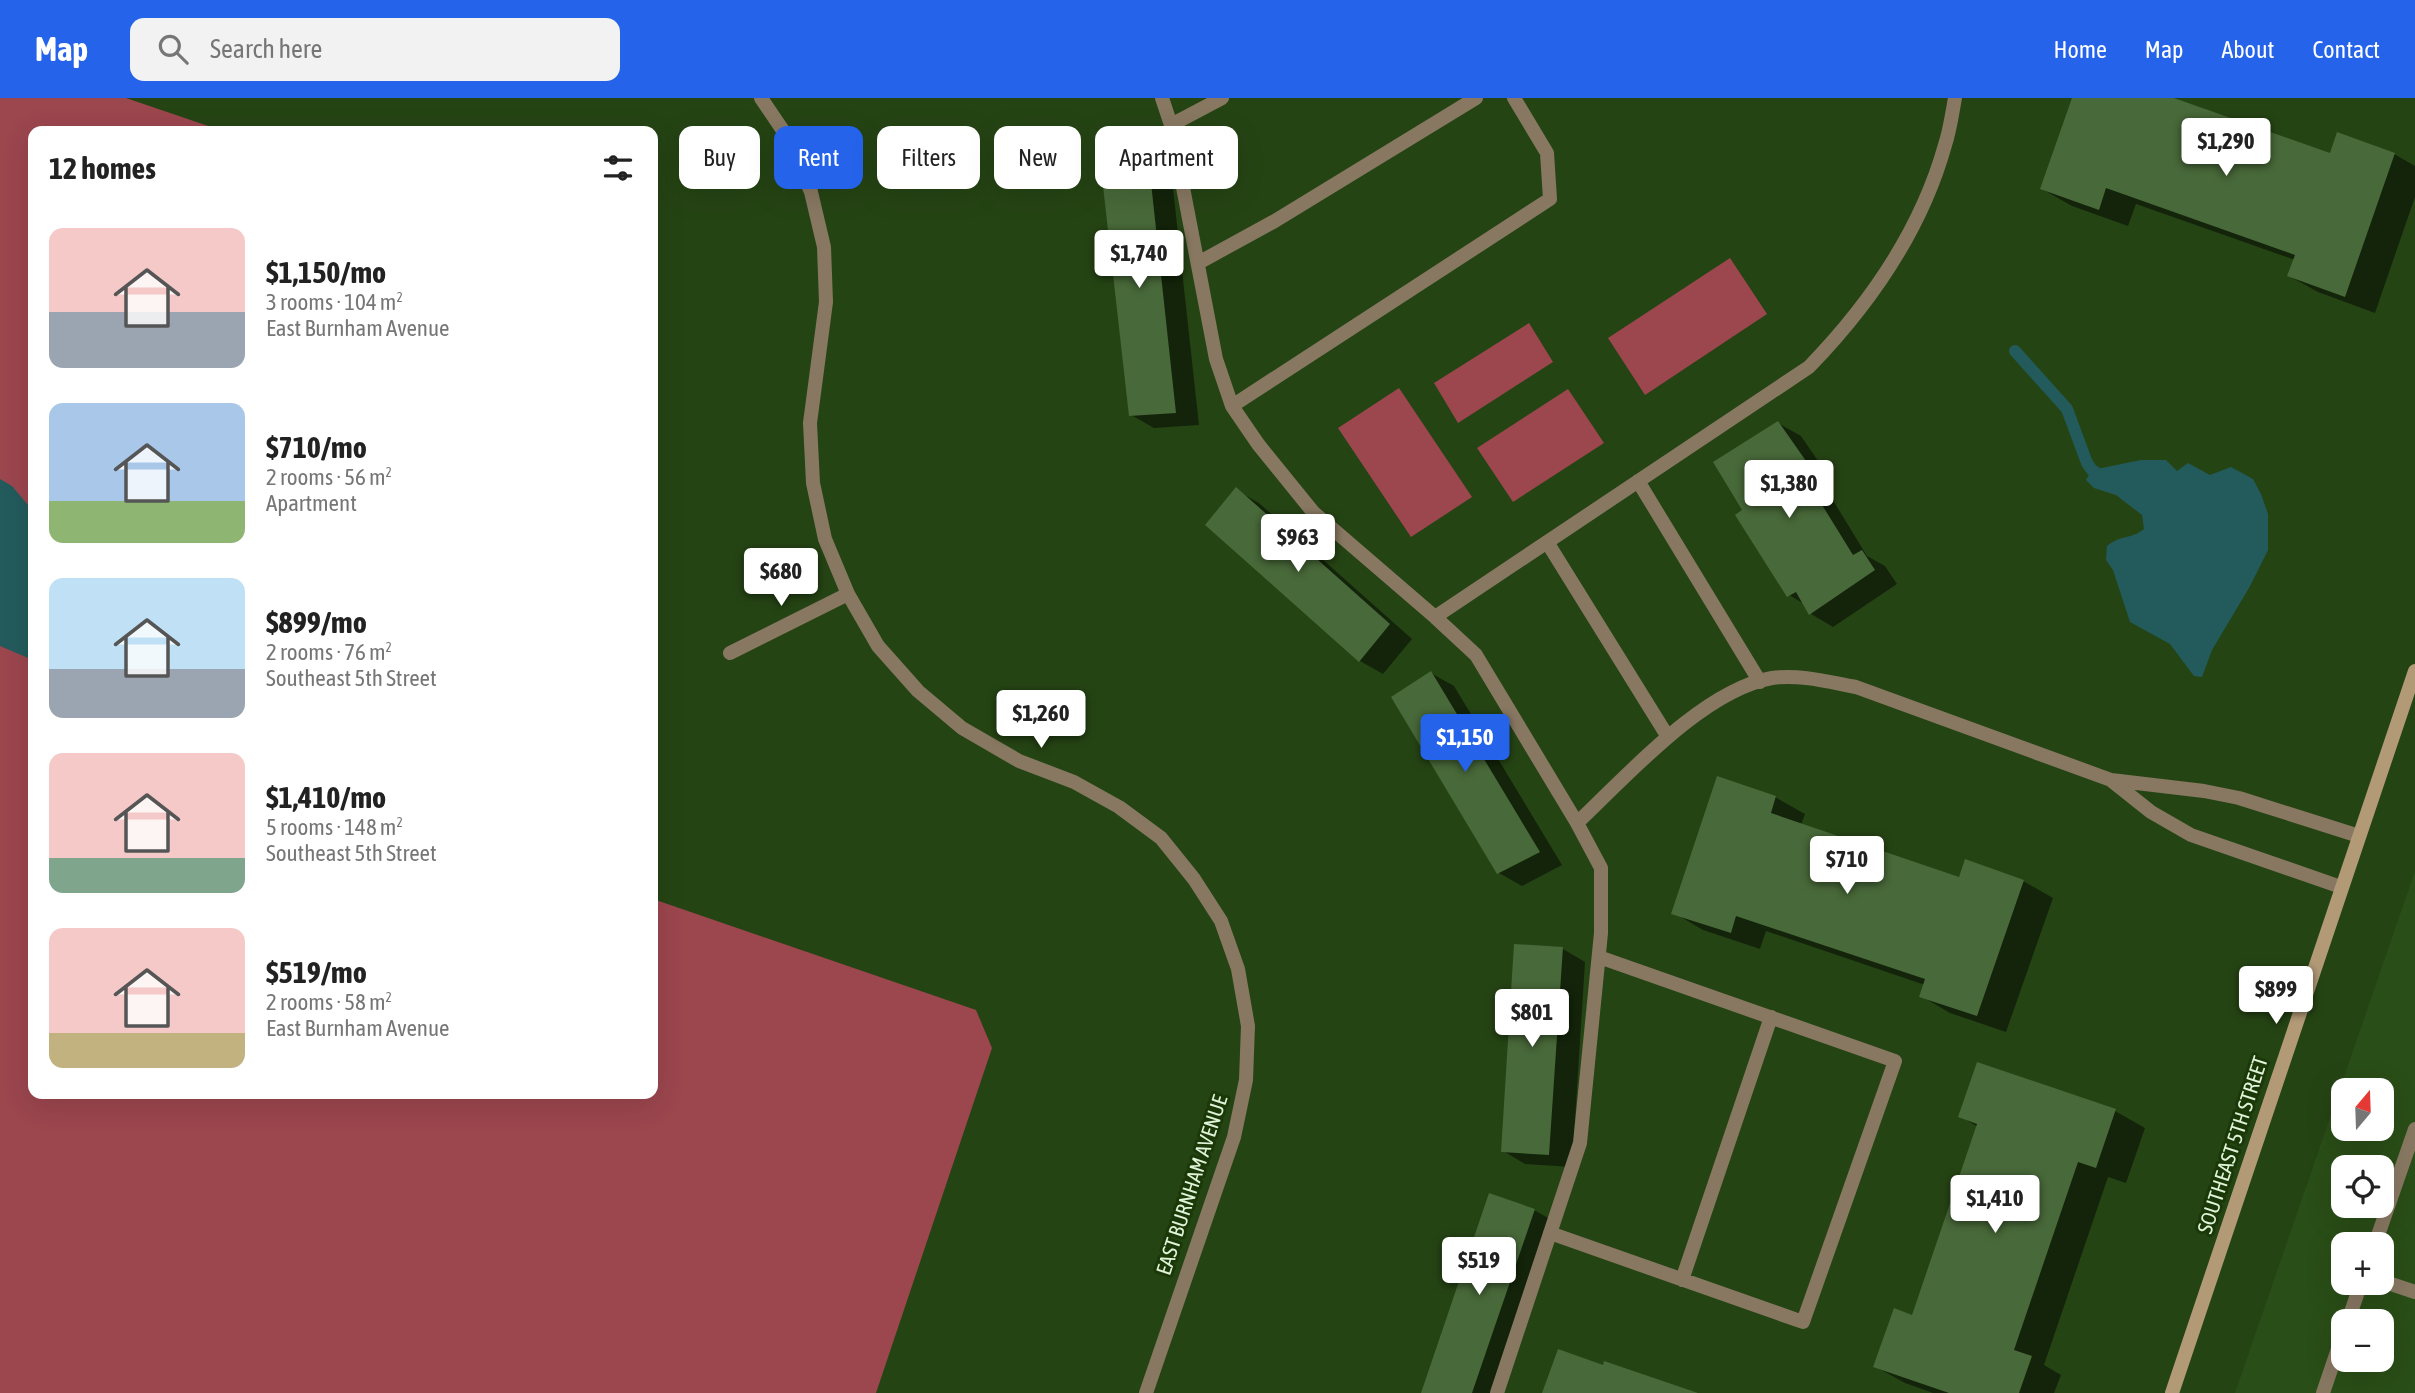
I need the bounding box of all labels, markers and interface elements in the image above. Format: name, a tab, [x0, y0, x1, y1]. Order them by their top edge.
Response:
search box	[130, 18, 620, 81]
text: Map	[35, 30, 88, 68]
icon: search	[154, 30, 192, 68]
text: Search here	[210, 34, 322, 64]
text: Home	[2053, 36, 2107, 63]
text: Map	[2145, 36, 2183, 63]
text: About	[2221, 36, 2274, 63]
text: Contact	[2312, 36, 2380, 63]
pin: $1,290	[2169, 118, 2283, 178]
chip: Buy	[679, 126, 760, 189]
chip: Rent	[774, 126, 863, 189]
chip: Filters	[877, 126, 980, 189]
chip: New	[994, 126, 1081, 189]
chip: Apartment	[1095, 126, 1238, 189]
text: $1,290	[2198, 128, 2255, 154]
icon: filters	[599, 149, 637, 187]
text: 12 homes	[49, 151, 156, 185]
pin: $1,740	[1082, 230, 1196, 290]
text: $1,740	[1111, 240, 1168, 266]
text: $1,150/mo	[266, 255, 386, 289]
icon: home	[105, 256, 189, 340]
text: 3 rooms · 104 m²	[266, 289, 403, 315]
text: East Burnham Avenue	[266, 315, 450, 341]
text: $710/mo	[266, 430, 367, 464]
icon: home	[105, 431, 189, 515]
pin: $1,380	[1732, 460, 1846, 520]
text: 2 rooms · 56 m²	[266, 464, 392, 490]
text: $1,380	[1761, 470, 1818, 496]
text: Apartment	[266, 490, 357, 516]
pin: $963	[1257, 514, 1339, 574]
text: $963	[1277, 524, 1319, 550]
pin: $680	[740, 548, 822, 608]
text: $680	[760, 558, 802, 584]
text: $899/mo	[266, 605, 367, 639]
icon: home	[105, 606, 189, 690]
text: 2 rooms · 76 m²	[266, 639, 392, 665]
text: Southeast 5th Street	[266, 665, 437, 691]
pin: $1,260	[984, 690, 1098, 750]
text: $1,260	[1013, 700, 1070, 726]
pin: $1,150	[1408, 714, 1522, 774]
text: $1,150	[1437, 724, 1494, 750]
text: $1,410/mo	[266, 780, 386, 814]
icon: home	[105, 781, 189, 865]
text: 5 rooms · 148 m²	[266, 814, 403, 840]
pin: $710	[1806, 836, 1888, 896]
text: Southeast 5th Street	[266, 840, 437, 866]
text: $710	[1826, 846, 1868, 872]
text: $519/mo	[266, 955, 367, 989]
icon: home	[105, 956, 189, 1040]
pin: $899	[2235, 967, 2317, 1026]
text: $899	[2255, 976, 2297, 1002]
text: 2 rooms · 58 m²	[266, 989, 392, 1015]
pin: $801	[1491, 990, 1573, 1049]
text: $801	[1511, 999, 1553, 1025]
text: East Burnham Avenue	[266, 1015, 450, 1041]
street label: SOUTHEAST 5TH STREET	[2192, 1053, 2272, 1236]
north arrow	[2331, 1078, 2394, 1141]
map controls	[2331, 1078, 2394, 1372]
street label: EAST BURNHAM AVENUE	[1151, 1092, 1231, 1278]
button: locate	[2331, 1155, 2394, 1218]
pin: $1,410	[1938, 1176, 2052, 1235]
text: $1,410	[1967, 1185, 2024, 1211]
button: +	[2331, 1232, 2394, 1295]
pin: $519	[1438, 1238, 1520, 1297]
text: $519	[1458, 1247, 1500, 1273]
button: −	[2331, 1309, 2394, 1372]

